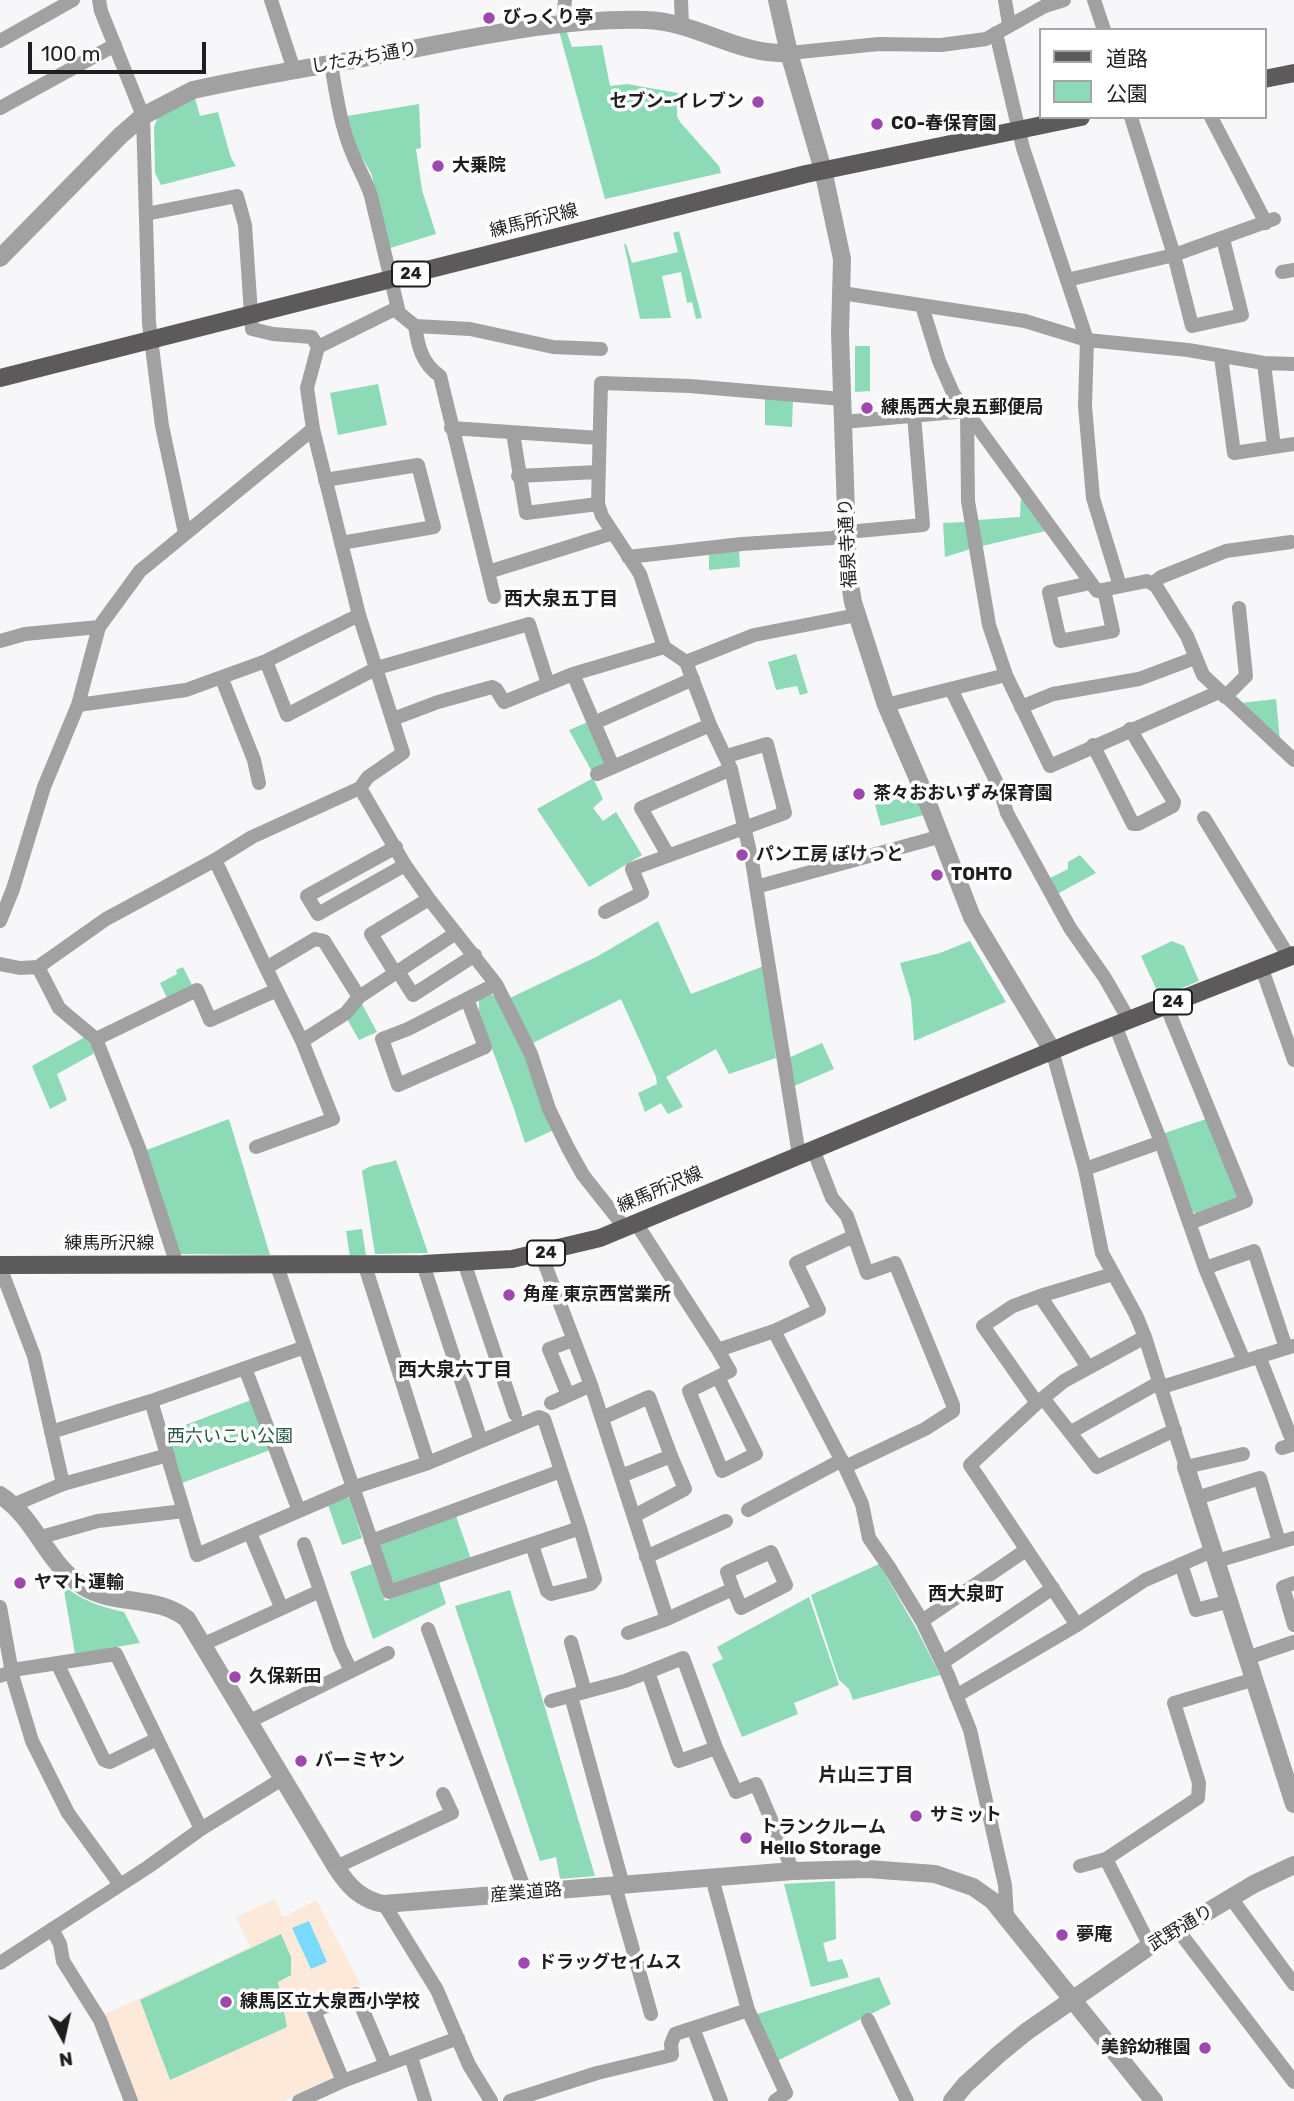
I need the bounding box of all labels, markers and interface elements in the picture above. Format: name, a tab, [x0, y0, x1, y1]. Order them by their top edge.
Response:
place label: びっくり亭	[503, 7, 593, 29]
marker: びっくり亭	[481, 10, 497, 26]
scale bar	[32, 28, 210, 72]
legend	[1038, 28, 1266, 119]
street label: したみち通り	[309, 38, 419, 78]
text: 100 m	[41, 41, 100, 66]
text: 道路	[1106, 46, 1148, 71]
text: 公園	[1106, 81, 1148, 106]
place label: セブン-イレブン	[609, 91, 744, 113]
marker: セブン-イレブン	[750, 94, 766, 110]
place label: CO-春保育園	[891, 113, 997, 135]
marker: CO-春保育園	[869, 116, 885, 132]
place label: 大乗院	[452, 155, 506, 177]
marker: 大乗院	[430, 158, 446, 174]
street label: 練馬所沢線	[488, 200, 580, 242]
road number: 24	[392, 262, 430, 286]
place label: 練馬西大泉五郵便局	[881, 397, 1043, 419]
marker: 練馬西大泉五郵便局	[859, 400, 875, 416]
street label: 福泉寺通り	[835, 497, 861, 589]
district label: 西大泉五丁目	[504, 589, 618, 611]
place label: 茶々おおいずみ保育園	[873, 783, 1053, 805]
marker: 茶々おおいずみ保育園	[851, 786, 867, 802]
place label: パン工房 ぽけっと	[756, 844, 904, 866]
marker: パン工房 ぽけっと	[734, 847, 750, 863]
place label: TOHTO	[951, 864, 1012, 886]
marker: TOHTO	[929, 867, 945, 883]
road number: 24	[1154, 990, 1192, 1014]
street label: 練馬所沢線	[614, 1162, 706, 1218]
street label: 練馬所沢線	[64, 1233, 154, 1255]
road number: 24	[527, 1240, 565, 1266]
place label: 角産 東京西営業所	[523, 1284, 671, 1306]
marker: 角産 東京西営業所	[501, 1287, 517, 1303]
district label: 西大泉六丁目	[398, 1360, 512, 1382]
park label: 西六いこい公園	[167, 1426, 293, 1448]
place label: ヤマト運輸	[34, 1572, 124, 1594]
marker: ヤマト運輸	[12, 1575, 28, 1591]
district label: 西大泉町	[928, 1584, 1004, 1606]
place label: 久保新田	[249, 1666, 321, 1688]
marker: 久保新田	[227, 1669, 243, 1685]
place label: バーミヤン	[315, 1750, 405, 1772]
marker: バーミヤン	[293, 1753, 309, 1769]
district label: 片山三丁目	[819, 1765, 913, 1787]
place label: サミット	[930, 1805, 1002, 1827]
marker: サミット	[908, 1808, 924, 1824]
place label: トランクルーム Hello Storage	[760, 1817, 886, 1860]
marker: トランクルーム Hello Storage	[738, 1830, 754, 1846]
street label: 産業道路	[489, 1879, 563, 1907]
street label: 武野通り	[1145, 1900, 1217, 1956]
place label: 夢庵	[1076, 1924, 1112, 1946]
marker: 夢庵	[1054, 1927, 1070, 1943]
place label: ドラッグセイムス	[538, 1952, 682, 1974]
marker: ドラッグセイムス	[516, 1955, 532, 1971]
place label: 練馬区立大泉西小学校	[240, 1991, 420, 2013]
marker: 練馬区立大泉西小学校	[218, 1994, 234, 2010]
north arrow	[28, 2003, 98, 2073]
place label: 美鈴幼稚園	[1101, 2037, 1191, 2059]
marker: 美鈴幼稚園	[1197, 2040, 1213, 2056]
text: N	[58, 2047, 74, 2072]

